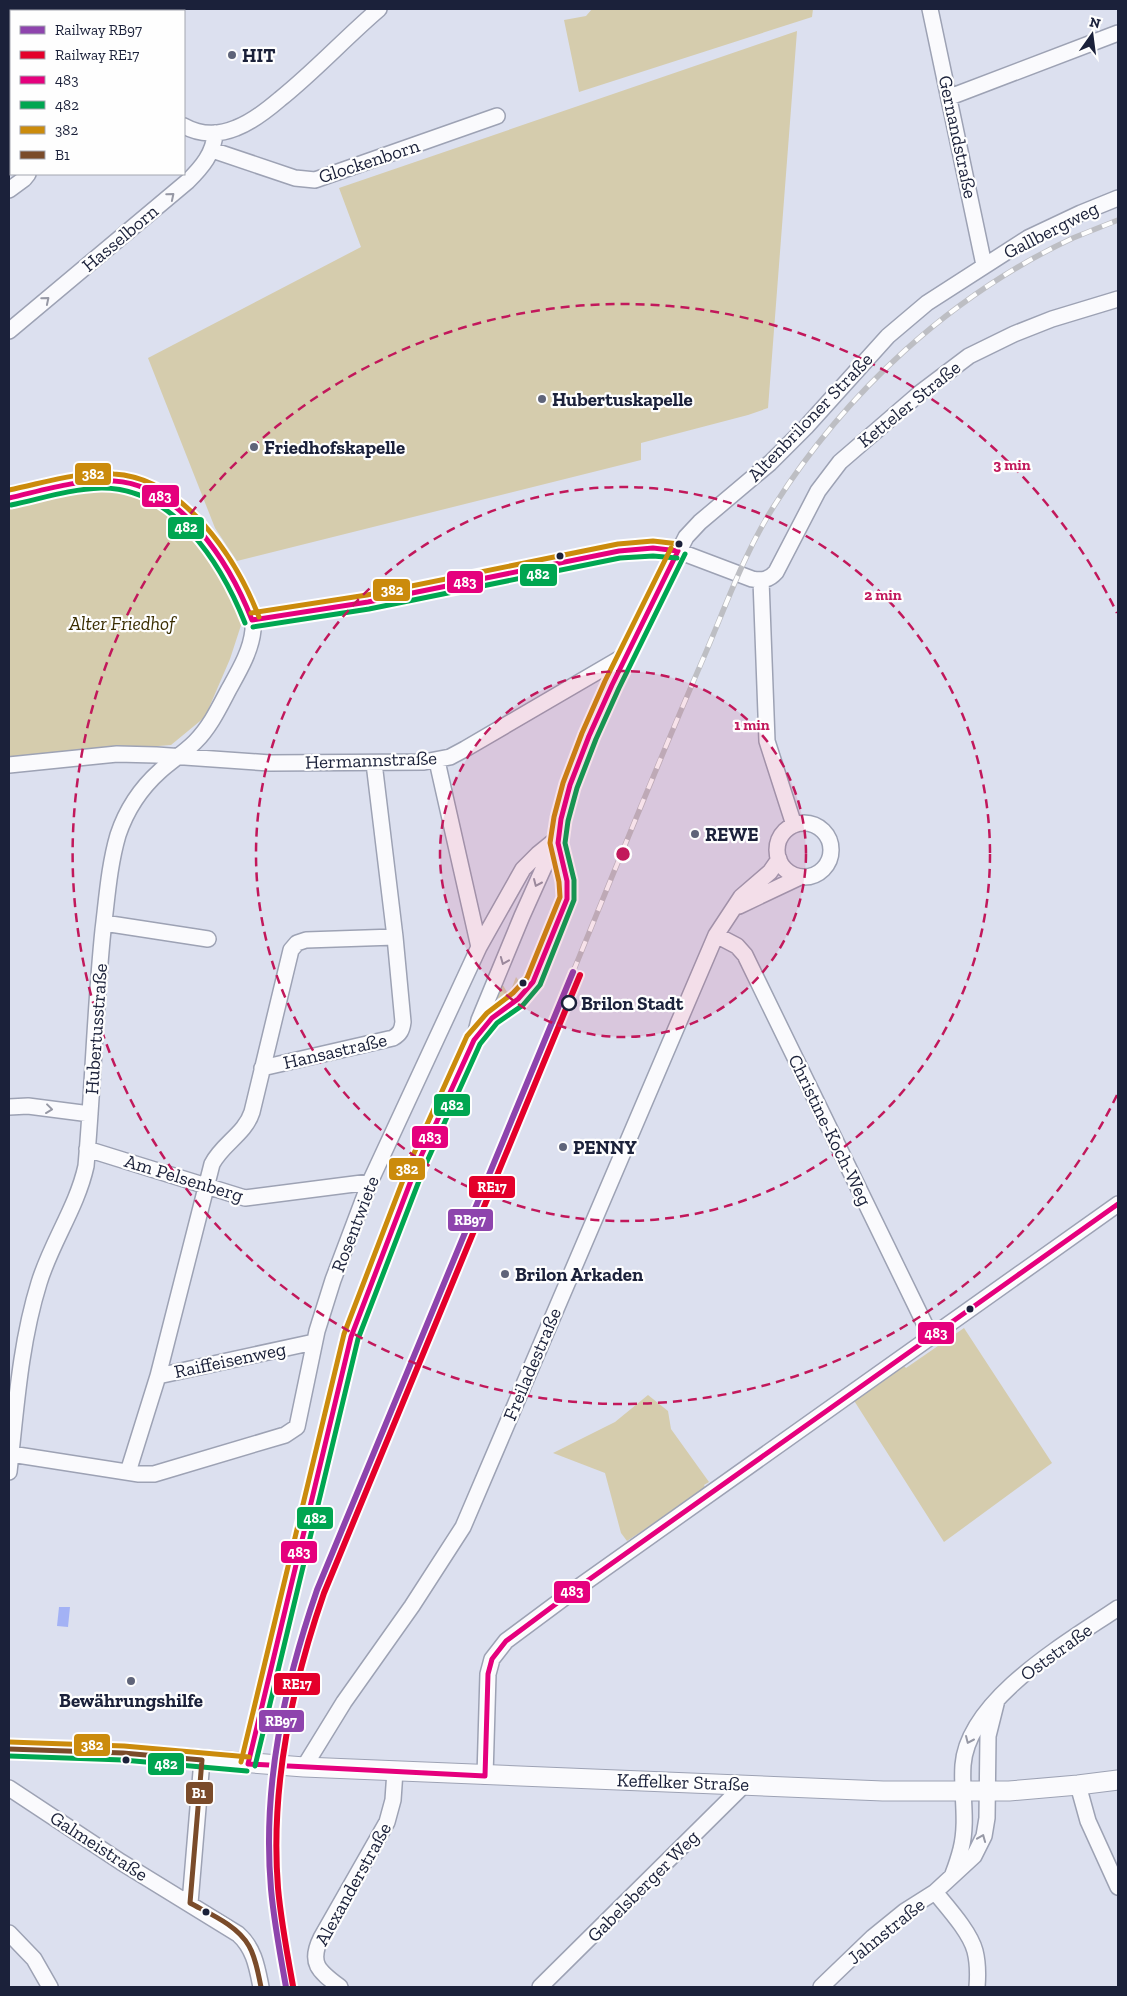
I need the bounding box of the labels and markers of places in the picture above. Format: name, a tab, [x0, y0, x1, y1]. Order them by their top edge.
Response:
place label: HIT	[242, 44, 276, 67]
marker: HIT	[226, 49, 238, 61]
place label: Hubertuskapelle	[552, 388, 693, 411]
marker: Hubertuskapelle	[536, 393, 548, 405]
place label: Friedhofskapelle	[264, 436, 405, 459]
marker: Friedhofskapelle	[248, 441, 260, 453]
unlabelled marker	[674, 539, 684, 549]
unlabelled marker	[555, 551, 565, 561]
place label: REWE	[705, 823, 758, 846]
marker: REWE	[689, 828, 701, 840]
centre of rings	[614, 845, 632, 863]
unlabelled marker	[518, 978, 528, 988]
place label: Brilon Stadt	[581, 992, 684, 1015]
marker: Brilon Stadt	[561, 995, 577, 1011]
place label: PENNY	[573, 1136, 637, 1159]
marker: PENNY	[557, 1141, 569, 1153]
place label: Brilon Arkaden	[515, 1263, 644, 1286]
marker: Brilon Arkaden	[499, 1268, 511, 1280]
unlabelled marker	[965, 1304, 975, 1314]
marker: Bewährungshilfe	[125, 1675, 137, 1687]
place label: Bewährungshilfe	[59, 1689, 203, 1712]
unlabelled marker	[121, 1755, 131, 1765]
unlabelled marker	[201, 1907, 211, 1917]

